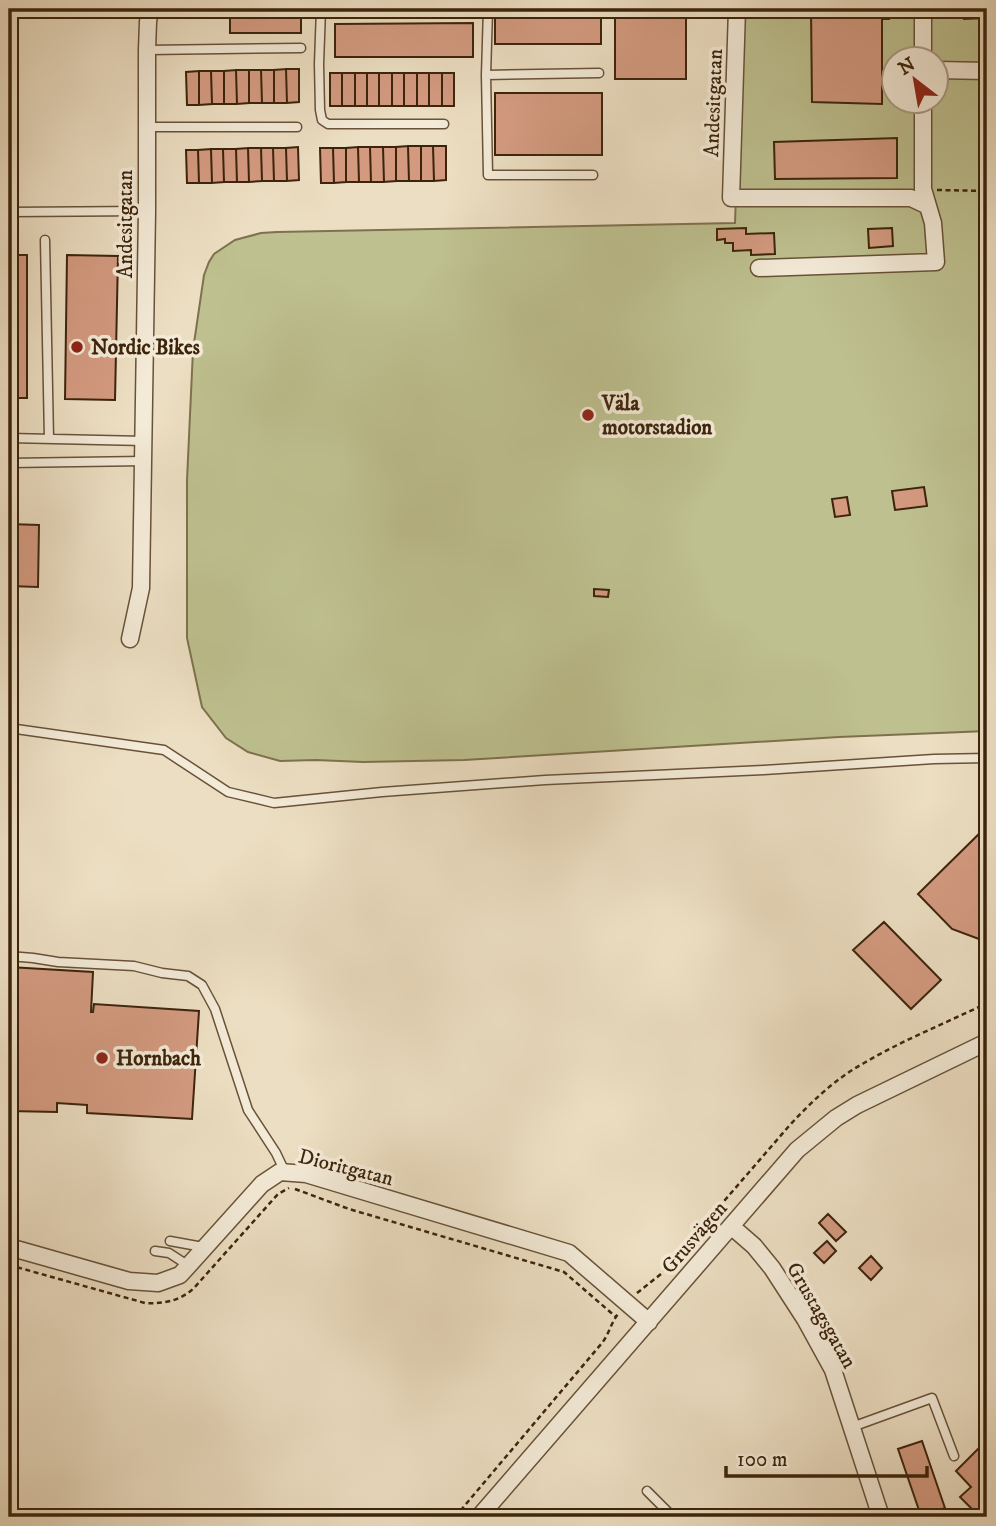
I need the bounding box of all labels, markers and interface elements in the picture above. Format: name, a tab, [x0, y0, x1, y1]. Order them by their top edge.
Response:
north arrow	[880, 46, 950, 116]
street label: Andesitgatan	[699, 48, 729, 158]
text: N	[894, 53, 920, 81]
street label: Andesitgatan	[113, 170, 139, 278]
place label: Nordic Bikes	[91, 335, 200, 361]
marker: Nordic Bikes	[69, 339, 85, 355]
place label: Väla motorstadion	[601, 391, 713, 441]
marker: Väla motorstadion	[580, 407, 596, 423]
place label: Hornbach	[116, 1046, 202, 1072]
marker: Hornbach	[94, 1050, 110, 1066]
street label: Dioritgatan	[296, 1144, 396, 1192]
street label: Grusvägen	[656, 1196, 733, 1279]
street label: Grustagsgatan	[780, 1258, 862, 1373]
scale bar	[726, 1435, 928, 1479]
text: 100 m	[737, 1447, 788, 1473]

